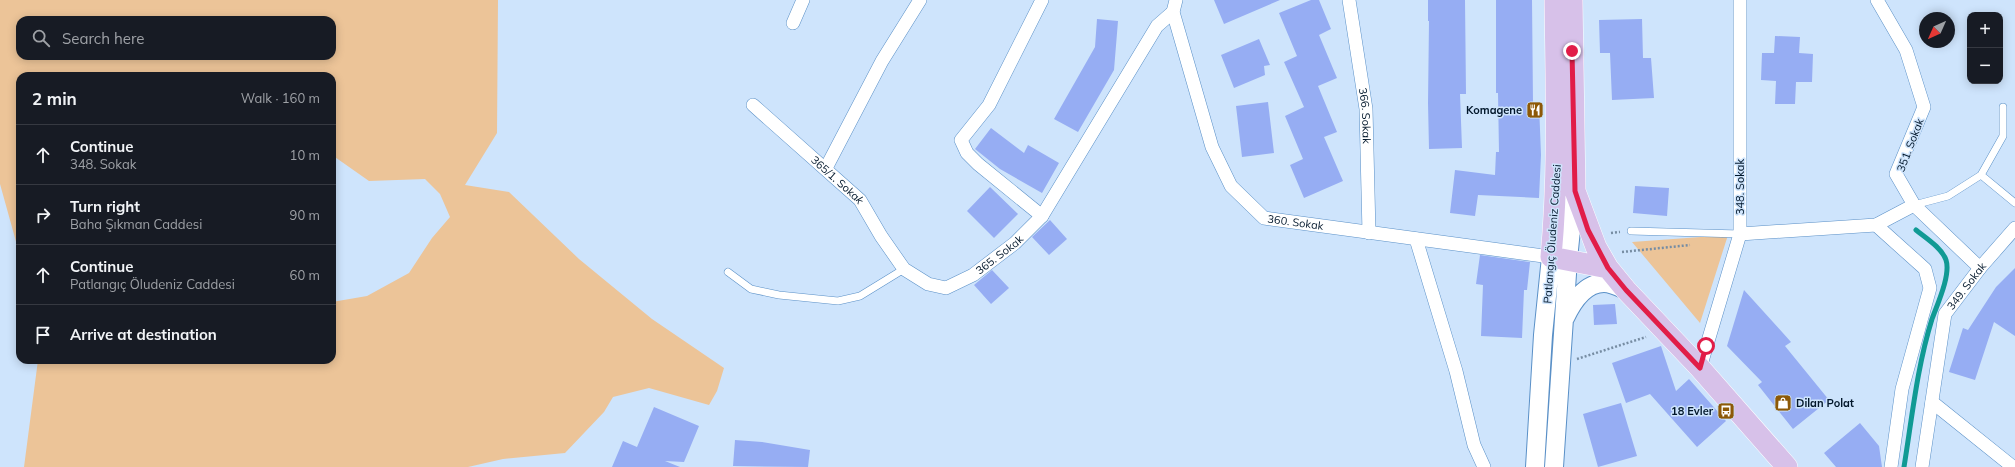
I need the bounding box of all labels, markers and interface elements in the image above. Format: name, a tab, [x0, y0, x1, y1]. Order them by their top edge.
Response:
north arrow	[1919, 12, 1955, 48]
map controls	[1967, 12, 2003, 84]
button: +	[1967, 12, 2003, 48]
search box	[16, 16, 336, 60]
icon: search	[30, 27, 52, 49]
text: Search here	[62, 29, 144, 48]
route end	[1563, 42, 1581, 60]
button: −	[1967, 48, 2003, 84]
street label: 366. Sokak	[1356, 87, 1374, 144]
text: 2 min	[32, 88, 77, 109]
text: Walk · 160 m	[241, 90, 320, 106]
restaurant icon: Komagene	[1525, 100, 1545, 120]
place label: Komagene	[1466, 103, 1522, 117]
street label: 351. Sokak	[1893, 116, 1927, 174]
text: Continue	[70, 137, 133, 156]
icon: ahead	[32, 144, 54, 166]
text: 10 m	[290, 147, 320, 163]
street label: 365/1. Sokak	[808, 153, 868, 206]
text: 348. Sokak	[70, 156, 136, 172]
street label: 348. Sokak	[1733, 159, 1747, 215]
street label: Patlangıç Öludeniz Caddesi	[1540, 164, 1564, 304]
text: Turn right	[70, 197, 140, 216]
icon: right	[32, 204, 54, 226]
text: 90 m	[290, 207, 320, 223]
street label: 360. Sokak	[1267, 212, 1325, 233]
text: Baha Şıkman Caddesi	[70, 216, 202, 232]
street label: 365. Sokak	[973, 232, 1026, 277]
text: Continue	[70, 257, 133, 276]
street label: 349. Sokak	[1944, 259, 1989, 313]
icon: ahead	[32, 264, 54, 286]
text: 60 m	[290, 267, 320, 283]
text: Patlangıç Öludeniz Caddesi	[70, 276, 235, 292]
icon: arrive	[32, 324, 54, 346]
text: Arrive at destination	[70, 325, 217, 344]
route start	[1697, 337, 1715, 355]
shop icon: Dilan Polat	[1773, 393, 1793, 413]
place label: Dilan Polat	[1796, 396, 1854, 410]
bus stop icon: 18 Evler	[1716, 401, 1736, 421]
place label: 18 Evler	[1671, 404, 1714, 418]

